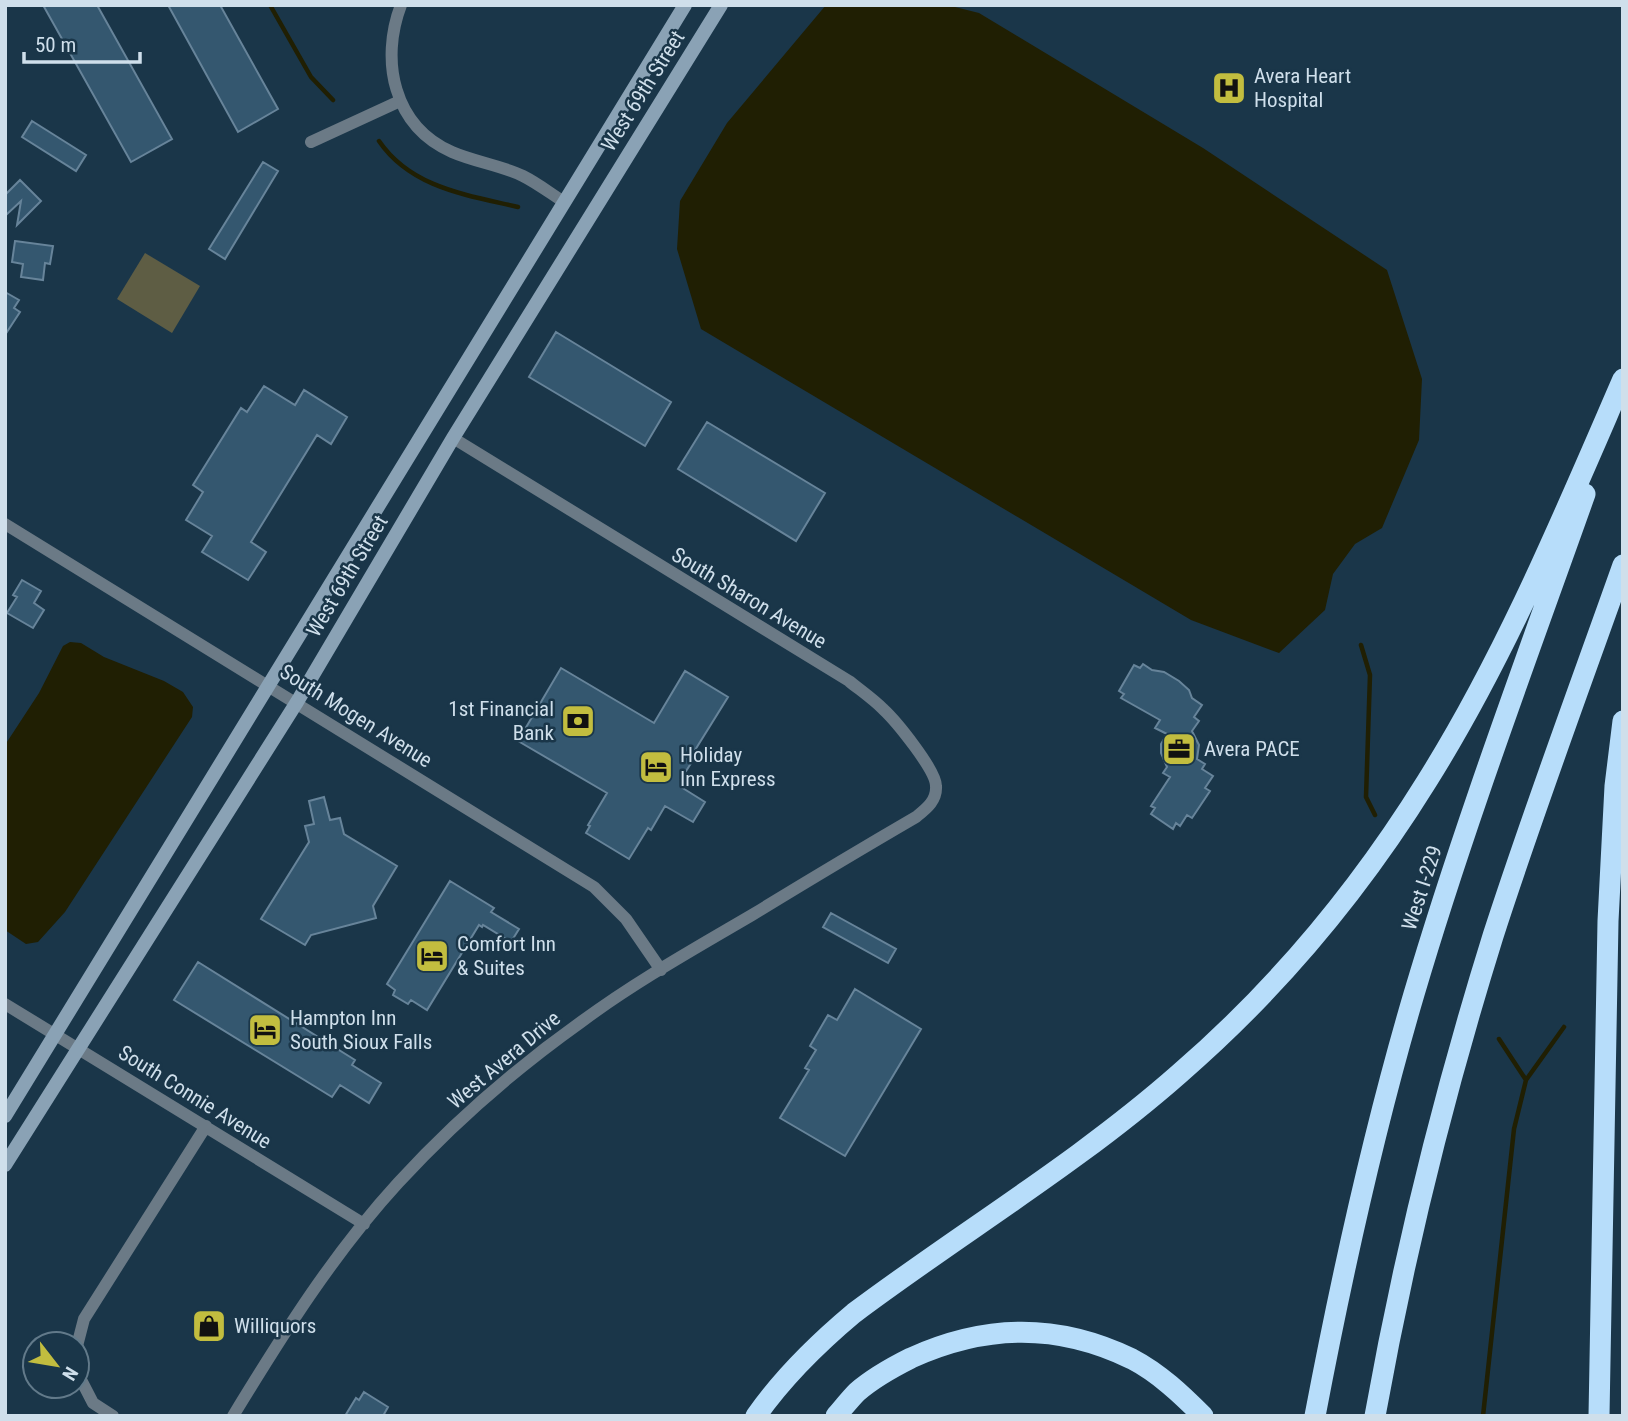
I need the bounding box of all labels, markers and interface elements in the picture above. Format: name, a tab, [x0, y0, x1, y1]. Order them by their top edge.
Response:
scale bar	[24, 21, 140, 65]
street label: West 69th Street	[596, 26, 690, 156]
text: 50 m	[35, 33, 76, 57]
place label: Avera Heart Hospital	[1254, 64, 1351, 112]
hospital icon: Avera Heart Hospital	[1210, 69, 1248, 107]
street label: West 69th Street	[301, 511, 393, 641]
street label: South Sharon Avenue	[667, 542, 831, 654]
street label: South Mogen Avenue	[276, 660, 437, 773]
place label: 1st Financial Bank	[448, 697, 555, 745]
bank icon: 1st Financial Bank	[559, 702, 597, 740]
office icon: Avera PACE	[1160, 730, 1198, 768]
place label: Avera PACE	[1204, 737, 1300, 761]
place label: Holiday Inn Express	[680, 743, 776, 791]
hotel icon: Holiday Inn Express	[637, 748, 675, 786]
street label: West I-229	[1397, 843, 1447, 933]
place label: Comfort Inn & Suites	[457, 932, 556, 980]
hotel icon: Comfort Inn & Suites	[413, 937, 451, 975]
place label: Hampton Inn South Sioux Falls	[290, 1006, 432, 1054]
street label: West Avera Drive	[443, 1006, 565, 1114]
hotel icon: Hampton Inn South Sioux Falls	[246, 1011, 284, 1049]
street label: South Connie Avenue	[114, 1040, 276, 1154]
shop icon: Williquors	[190, 1307, 228, 1345]
place label: Williquors	[234, 1314, 316, 1338]
north arrow	[21, 1330, 91, 1400]
text: N	[57, 1363, 83, 1384]

